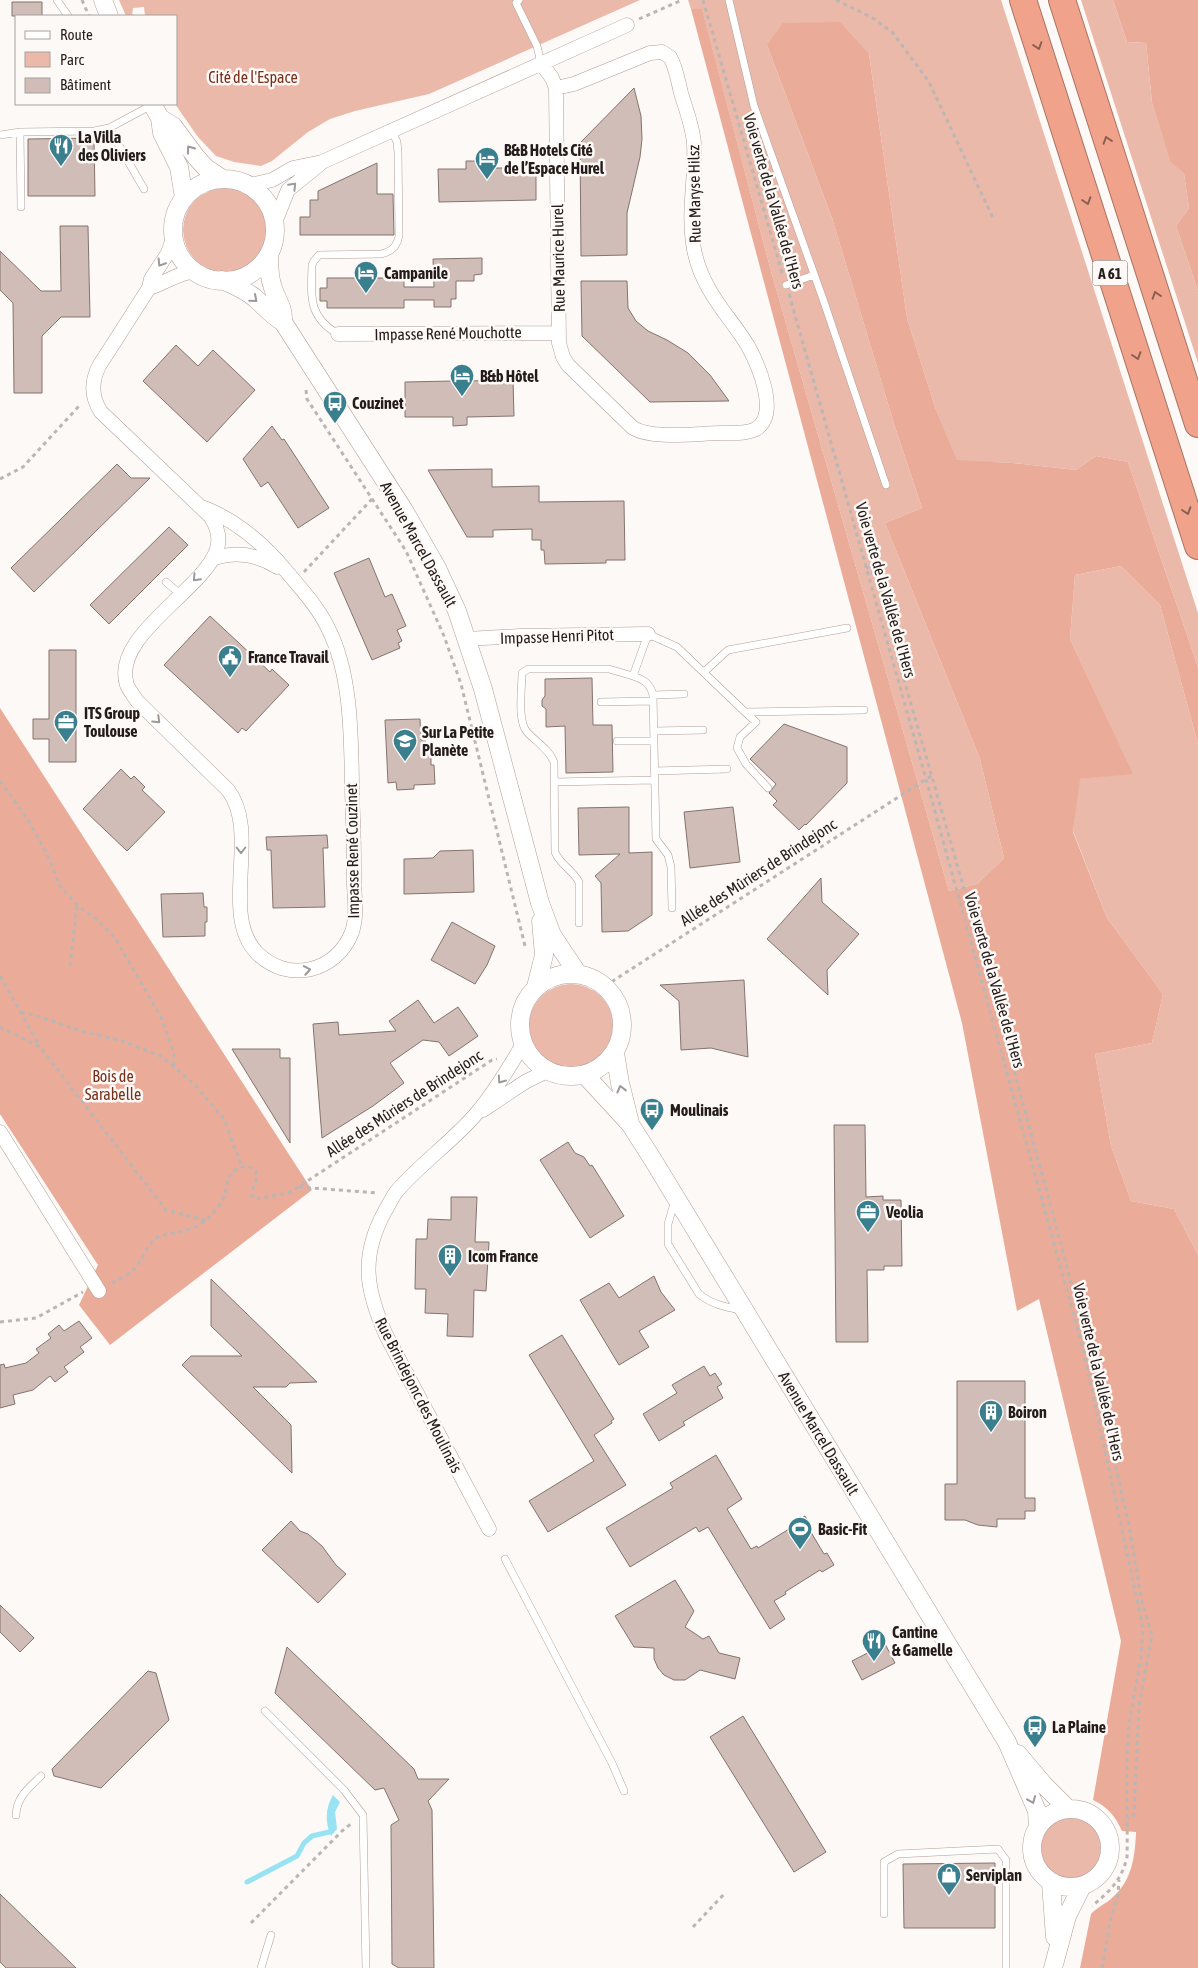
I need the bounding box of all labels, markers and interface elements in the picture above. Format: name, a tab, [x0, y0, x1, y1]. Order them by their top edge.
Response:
legend	[15, 15, 178, 105]
text: Route	[60, 26, 93, 43]
one-way arrow	[1032, 42, 1042, 50]
text: Parc	[60, 51, 84, 68]
park label: Cité de l'Espace	[208, 68, 298, 87]
text: Bâtiment	[60, 76, 111, 93]
street label: Voie verte de la Vallée de l'Hers	[740, 111, 808, 291]
place label: La Villa des Oliviers	[78, 128, 146, 164]
restaurant icon: La Villa des Oliviers	[48, 133, 74, 167]
one-way arrow	[1103, 136, 1113, 145]
place label: B&B Hotels Cité de l’Espace Hurel	[504, 141, 605, 177]
street label: Rue Maryse Hilsz	[684, 144, 705, 243]
one-way arrow	[187, 146, 195, 155]
hotel icon: B&B Hotels Cité de l’Espace Hurel	[474, 146, 500, 180]
one-way arrow	[287, 183, 296, 192]
one-way arrow	[1082, 196, 1092, 205]
street label: Rue Maurice Hurel	[548, 203, 568, 312]
one-way arrow	[158, 258, 168, 267]
hotel icon: Campanile	[353, 260, 379, 294]
road number: A 61	[1092, 260, 1128, 286]
place label: Campanile	[384, 264, 448, 282]
one-way arrow	[1152, 291, 1162, 299]
one-way arrow	[249, 293, 258, 302]
street label: Impasse René Mouchotte	[374, 323, 522, 344]
one-way arrow	[1131, 351, 1141, 359]
hotel icon: B&b Hôtel	[449, 363, 475, 397]
place label: B&b Hôtel	[480, 367, 539, 385]
bus stop icon: Couzinet	[322, 390, 348, 424]
place label: Couzinet	[352, 394, 404, 412]
street label: Avenue Marcel Dassault	[377, 478, 461, 610]
street label: Voie verte de la Vallée de l'Hers	[852, 500, 920, 680]
one-way arrow	[1181, 506, 1191, 514]
one-way arrow	[193, 573, 202, 582]
street label: Impasse Henri Pitot	[500, 625, 615, 648]
public building icon: France Travail	[217, 644, 243, 678]
place label: France Travail	[248, 648, 330, 666]
place label: ITS Group Toulouse	[84, 704, 140, 740]
office icon: ITS Group Toulouse	[53, 709, 79, 743]
one-way arrow	[151, 714, 160, 723]
place label: Sur La Petite Planète	[422, 723, 494, 759]
school or university icon: Sur La Petite Planète	[392, 728, 418, 762]
street label: Impasse René Couzinet	[342, 783, 363, 919]
street label: Allée des Mûriers de Brindejonc	[676, 815, 840, 930]
one-way arrow	[236, 846, 246, 854]
street label: Voie verte de la Vallée de l'Hers	[961, 890, 1029, 1070]
one-way arrow	[303, 965, 311, 975]
street label: Allée des Mûriers de Brindejonc	[322, 1046, 486, 1161]
park label: Bois de Sarabelle	[85, 1067, 141, 1103]
one-way arrow	[498, 1074, 507, 1084]
one-way arrow	[616, 1084, 627, 1093]
bus stop icon: Moulinais	[639, 1097, 665, 1131]
place label: Moulinais	[670, 1101, 729, 1119]
office icon: Veolia	[855, 1199, 881, 1233]
place label: Veolia	[885, 1203, 923, 1221]
building icon: Icom France	[437, 1243, 463, 1277]
place label: Icom France	[468, 1247, 538, 1265]
street label: Voie verte de la Vallée de l'Hers	[1070, 1281, 1128, 1463]
street label: Rue Brindejonc des Moulinais	[371, 1314, 466, 1476]
street label: Avenue Marcel Dassault	[775, 1368, 863, 1498]
building icon: Boiron	[978, 1399, 1004, 1433]
place label: Boiron	[1008, 1403, 1047, 1421]
sports icon: Basic-Fit	[787, 1516, 813, 1550]
place label: Basic-Fit	[818, 1520, 867, 1538]
place label: Cantine & Gamelle	[892, 1623, 953, 1659]
restaurant icon: Cantine & Gamelle	[861, 1628, 887, 1662]
bus stop icon: La Plaine	[1022, 1714, 1048, 1748]
place label: La Plaine	[1052, 1718, 1106, 1736]
one-way arrow	[1026, 1795, 1036, 1804]
shop icon: Serviplan	[936, 1862, 962, 1896]
place label: Serviplan	[966, 1866, 1022, 1884]

